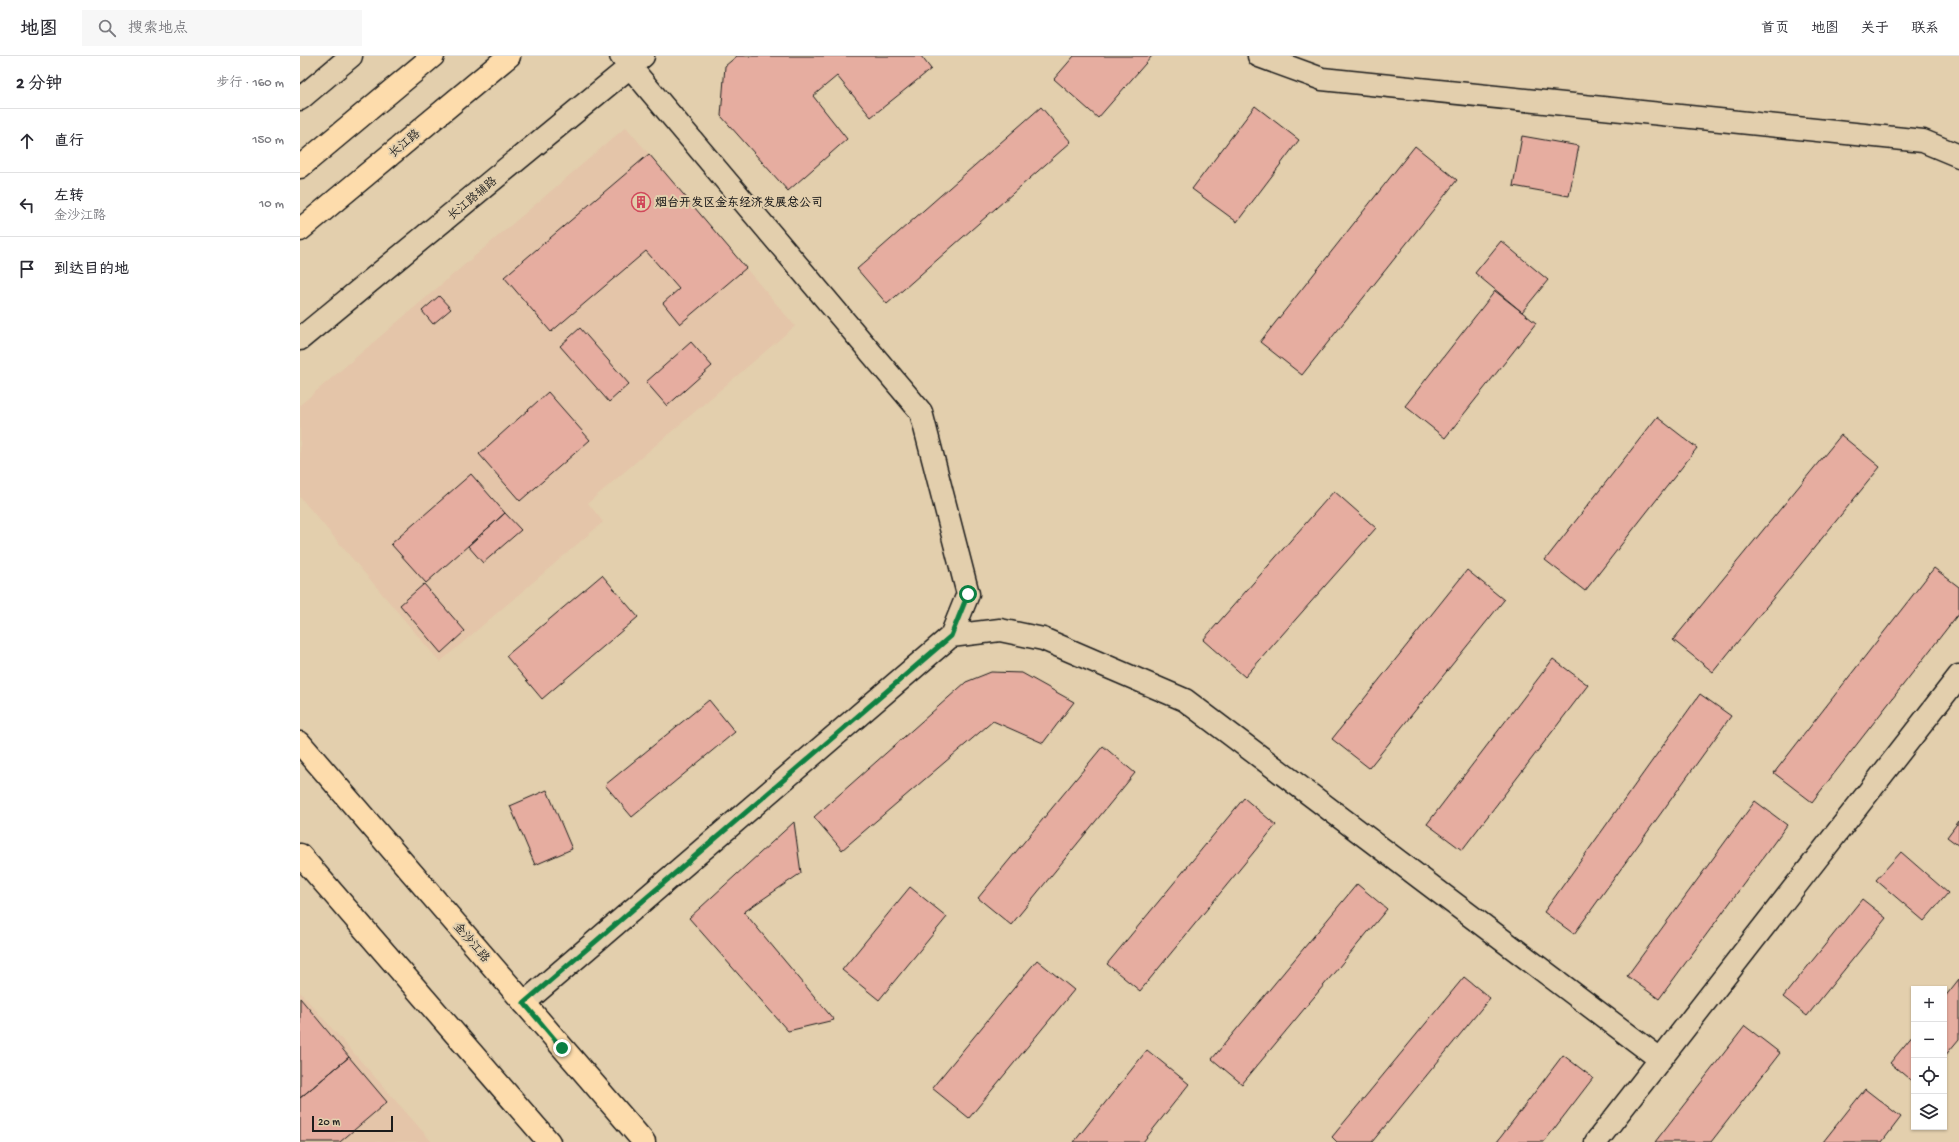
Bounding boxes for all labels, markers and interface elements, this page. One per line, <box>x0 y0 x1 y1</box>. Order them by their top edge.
search box <box>82 10 362 46</box>
icon: search <box>96 17 118 39</box>
text: 地图 <box>20 19 58 42</box>
text: 搜索地点 <box>128 20 188 38</box>
text: 首页 <box>1761 21 1789 38</box>
text: 地图 <box>1811 21 1839 38</box>
text: 关于 <box>1861 21 1889 38</box>
text: 联系 <box>1911 21 1939 38</box>
text: 2 分钟 <box>16 75 62 95</box>
text: 步行 · 160 m <box>216 76 284 91</box>
street label: 长江路 <box>386 127 424 161</box>
icon: ahead <box>16 130 38 152</box>
text: 直行 <box>54 133 84 151</box>
text: 150 m <box>252 133 284 148</box>
street label: 长江路辅路 <box>445 174 501 224</box>
text: 左转 <box>54 188 84 206</box>
building icon: 烟台开发区金东经济发展总公司 <box>630 191 652 213</box>
icon: left <box>16 194 38 216</box>
place label: 烟台开发区金东经济发展总公司 <box>655 196 823 211</box>
text: 10 m <box>259 197 284 212</box>
text: 金沙江路 <box>54 209 106 224</box>
icon: arrive <box>16 258 38 280</box>
text: 到达目的地 <box>54 261 129 279</box>
route start <box>959 585 977 603</box>
street label: 金沙江路 <box>449 920 492 966</box>
map controls <box>1911 986 1947 1130</box>
button: + <box>1911 986 1947 1022</box>
button: − <box>1911 1022 1947 1058</box>
route end <box>553 1039 571 1057</box>
button: locate <box>1911 1058 1947 1094</box>
button: layers <box>1911 1094 1947 1130</box>
scale bar <box>312 1114 393 1133</box>
text: 20 m <box>318 1117 340 1129</box>

